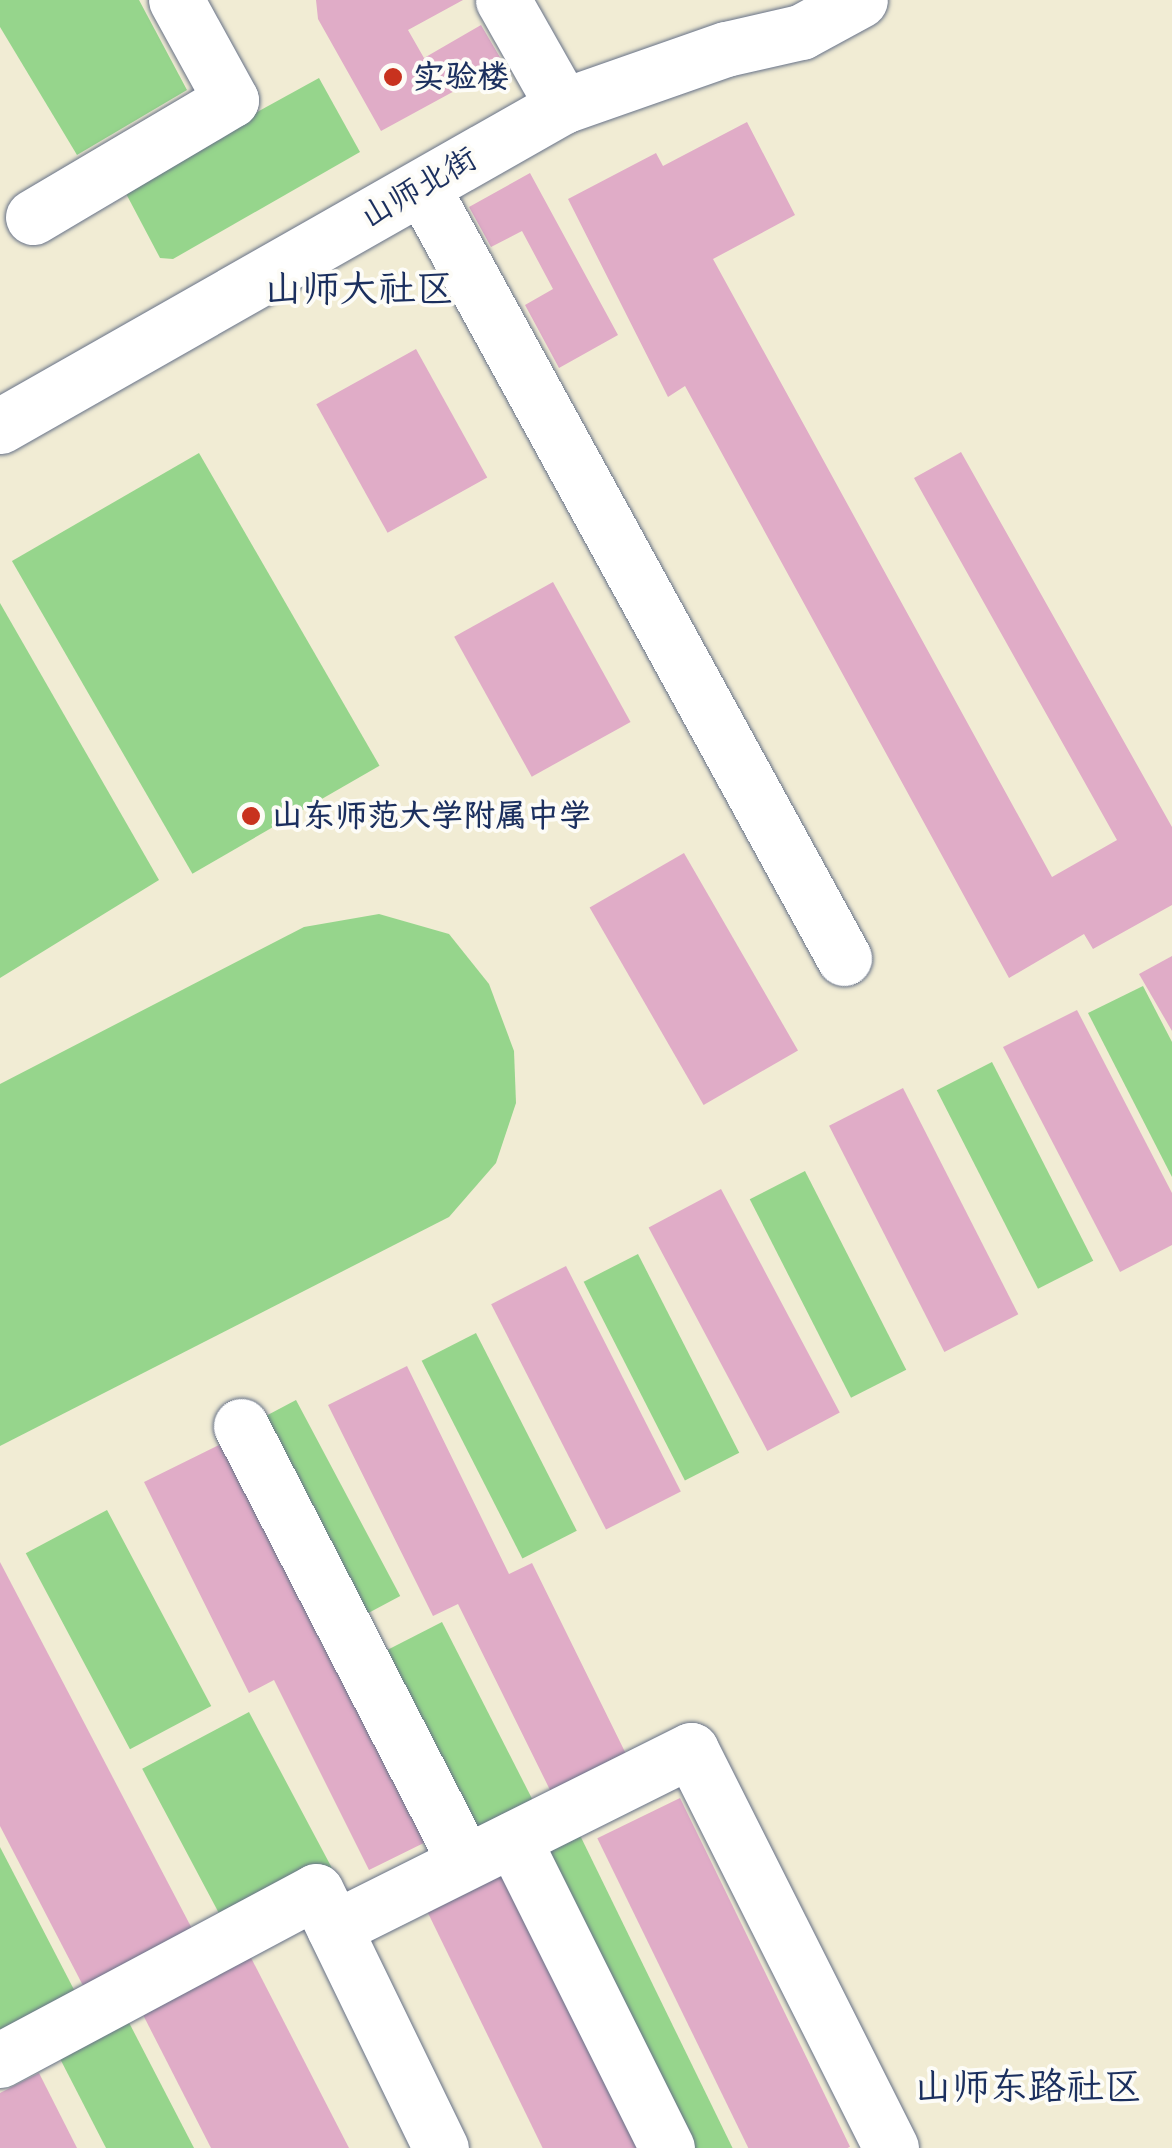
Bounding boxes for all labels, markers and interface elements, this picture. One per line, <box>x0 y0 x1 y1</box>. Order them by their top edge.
place label: 实验楼 <box>413 58 509 96</box>
marker: 实验楼 <box>382 66 404 88</box>
street label: 山师北街 <box>354 139 484 237</box>
district label: 山师大社区 <box>264 267 454 313</box>
place label: 山东师范大学附属中学 <box>271 797 591 835</box>
marker: 山东师范大学附属中学 <box>240 805 262 827</box>
district label: 山师东路社区 <box>914 2065 1142 2111</box>

